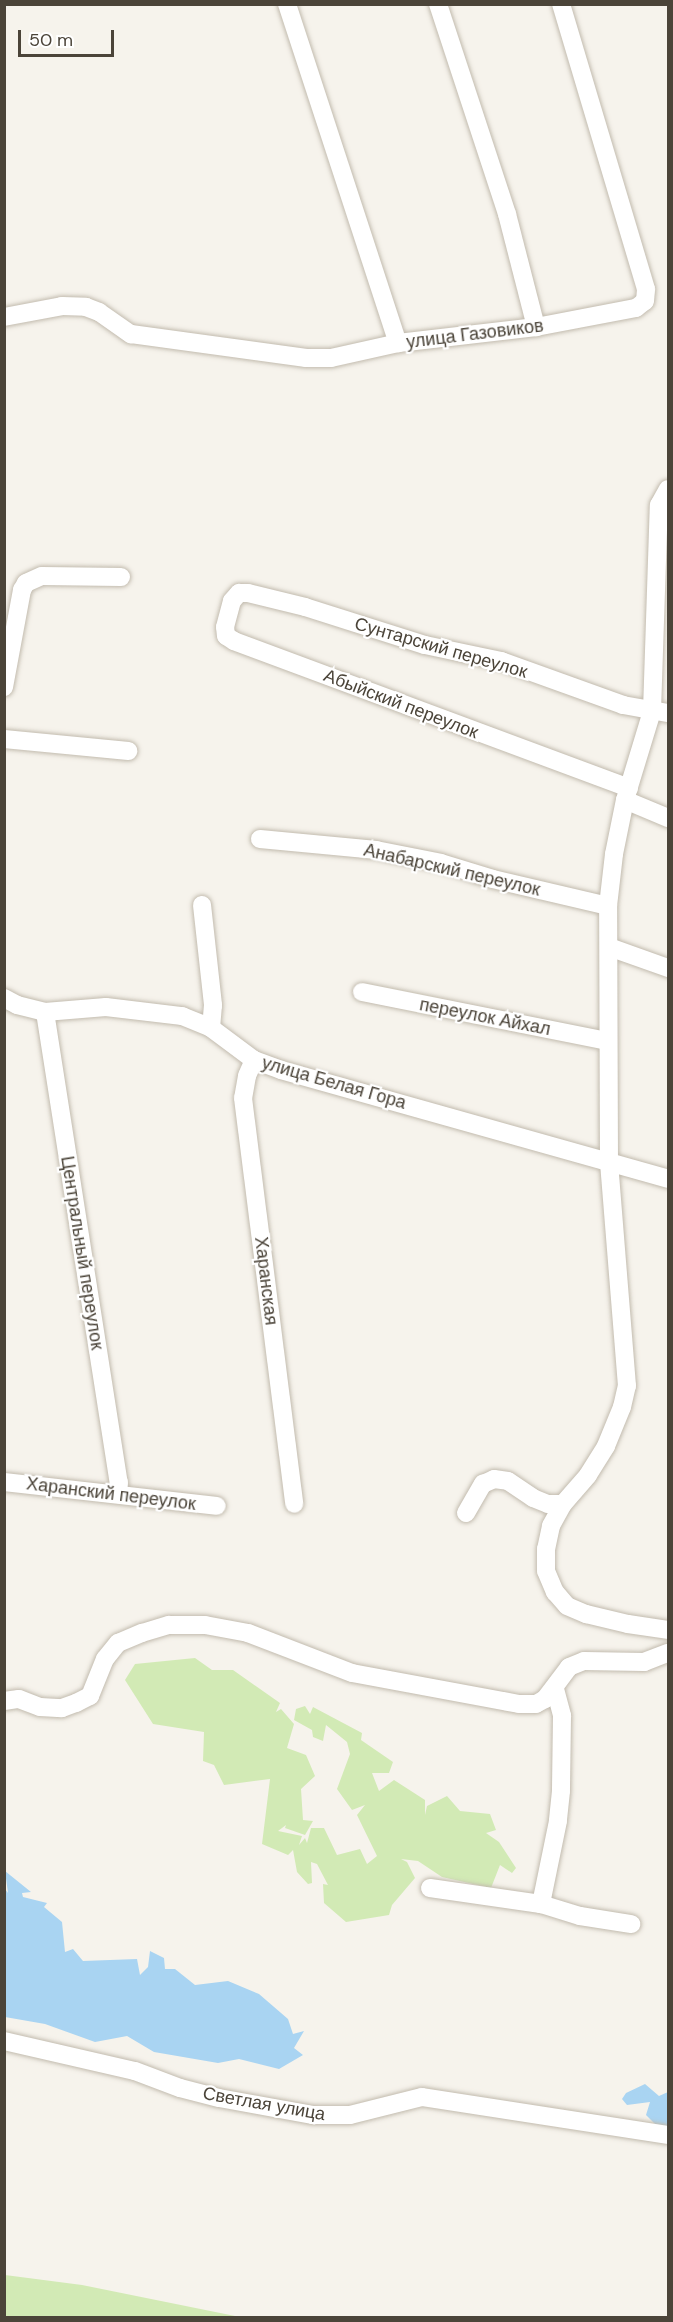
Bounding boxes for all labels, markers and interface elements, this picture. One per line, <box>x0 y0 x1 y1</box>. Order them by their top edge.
scale bar <box>21 18 117 56</box>
text: 50 m <box>29 28 73 52</box>
street label: улица Газовиков <box>405 315 545 353</box>
street label: Сунтарский переулок <box>352 613 530 683</box>
street label: Абыйский переулок <box>321 665 481 743</box>
street label: Анабарский переулок <box>362 839 542 901</box>
street label: переулок Айхал <box>418 994 552 1040</box>
street label: улица Белая Гора <box>259 1052 409 1114</box>
street label: Центральный переулок <box>56 1155 108 1351</box>
street label: Харанская <box>250 1236 282 1326</box>
street label: Харанский переулок <box>25 1473 197 1515</box>
street label: Светлая улица <box>201 2083 327 2125</box>

